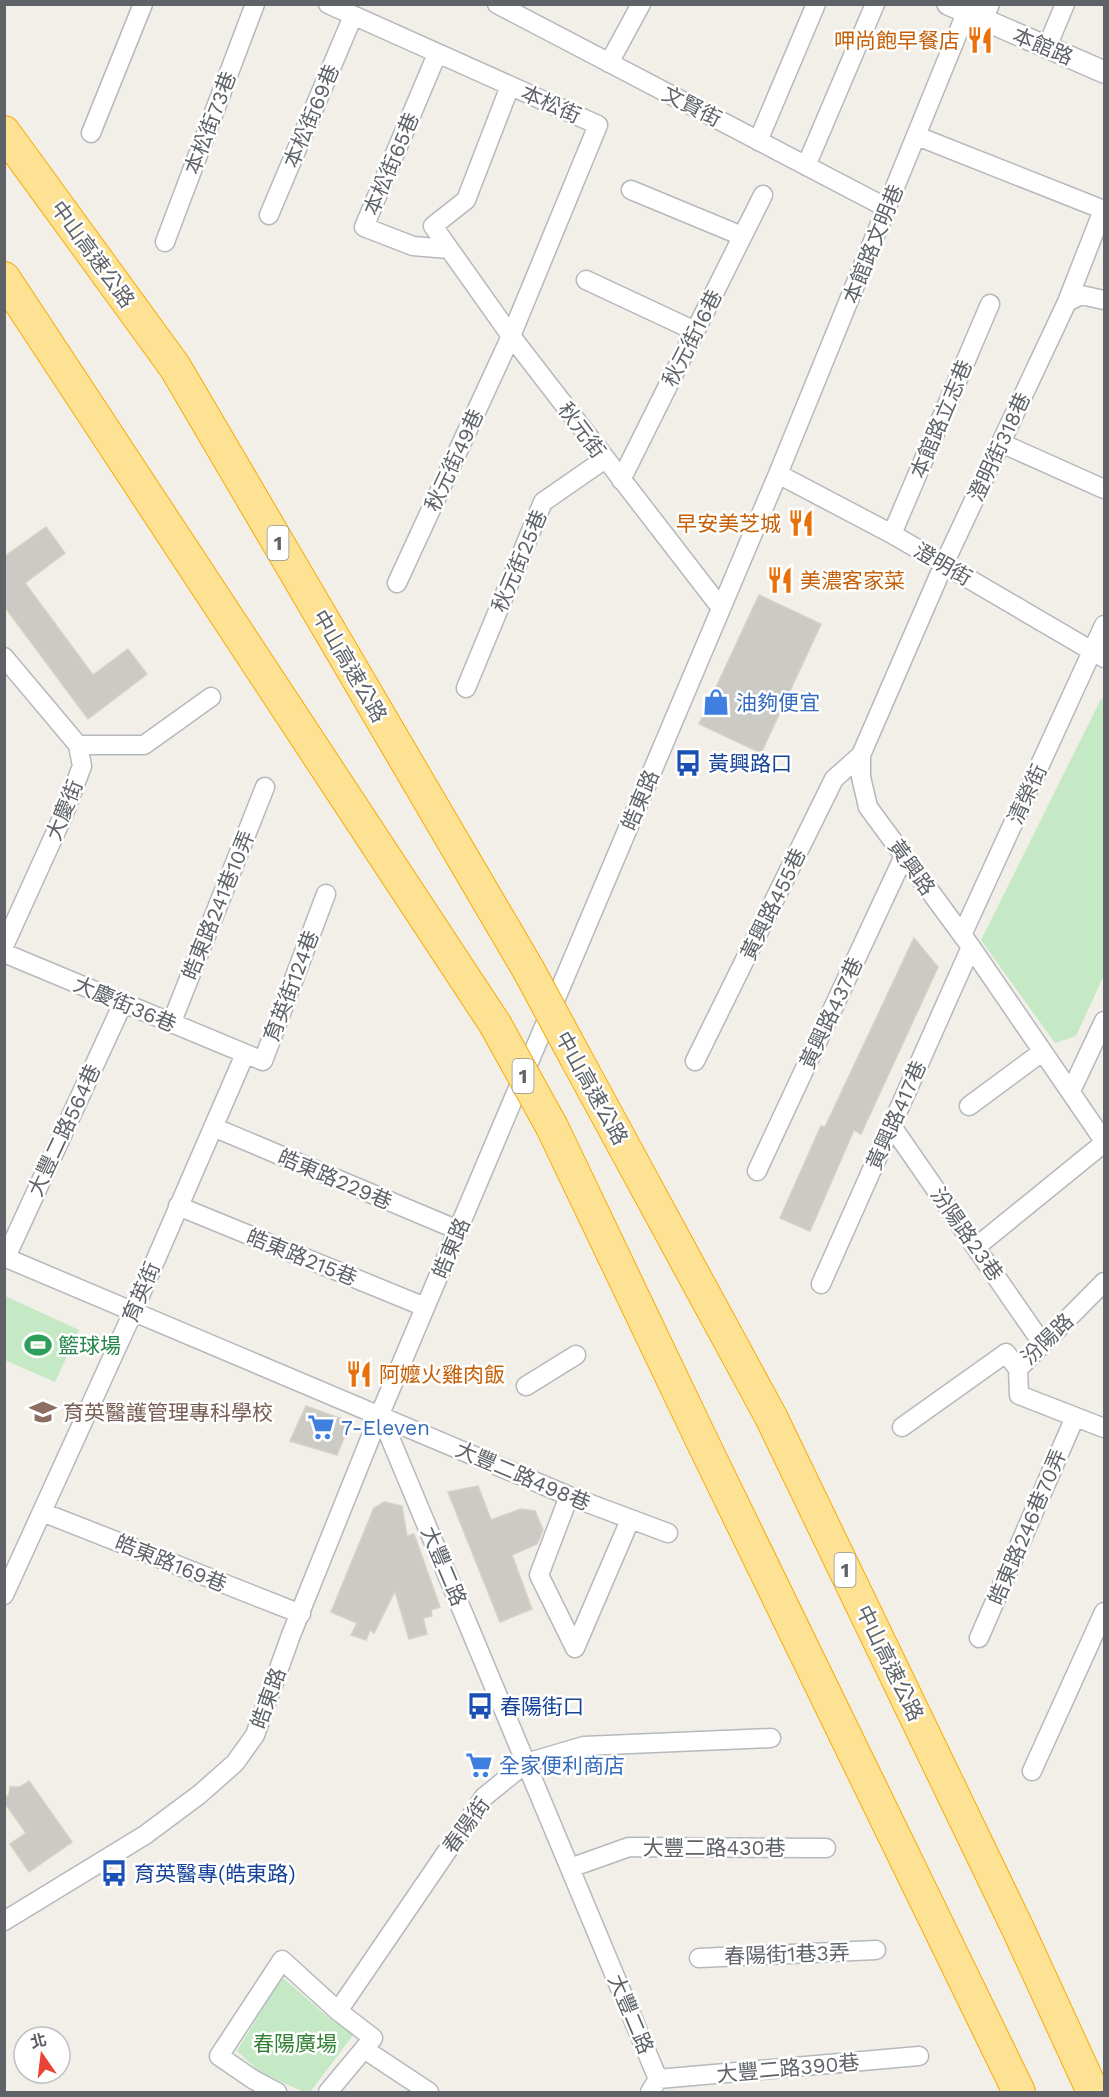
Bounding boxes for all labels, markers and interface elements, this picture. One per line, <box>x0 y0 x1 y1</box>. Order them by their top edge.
street label: 本館路 <box>1009 22 1077 70</box>
restaurant icon: 呷尚飽早餐店 <box>965 25 995 55</box>
place label: 呷尚飽早餐店 <box>834 28 960 53</box>
street label: 本松街69巷 <box>278 61 344 171</box>
street label: 本松街73巷 <box>179 68 241 178</box>
street label: 本松街 <box>517 80 585 128</box>
street label: 文賢街 <box>658 81 726 131</box>
street label: 本松街65巷 <box>358 109 424 219</box>
street label: 本館路文明巷 <box>838 181 908 307</box>
street label: 中山高速公路 <box>46 196 140 312</box>
street label: 秋元街16巷 <box>657 286 727 390</box>
street label: 本館路立志巷 <box>905 356 977 482</box>
street label: 澄明街318巷 <box>963 389 1035 505</box>
street label: 秋元街 <box>553 397 611 463</box>
street label: 秋元街49巷 <box>419 405 489 515</box>
street label: 秋元街25巷 <box>486 506 552 616</box>
restaurant icon: 早安美芝城 <box>786 508 816 538</box>
place label: 早安美芝城 <box>676 511 781 536</box>
road number: 1 <box>268 526 288 560</box>
street label: 澄明街 <box>909 537 977 591</box>
restaurant icon: 美濃客家菜 <box>765 565 795 595</box>
place label: 美濃客家菜 <box>800 568 905 593</box>
street label: 中山高速公路 <box>308 605 392 727</box>
shop icon: 油夠便宜 <box>701 687 731 717</box>
place label: 油夠便宜 <box>736 690 820 715</box>
bus stop icon: 黃興路口 <box>673 748 703 778</box>
place label: 黃興路口 <box>708 751 792 776</box>
street label: 清榮街 <box>1002 760 1052 828</box>
street label: 皓東路 <box>616 766 664 834</box>
street label: 大慶街 <box>41 776 87 844</box>
street label: 皓東路241巷10弄 <box>177 827 259 983</box>
street label: 黃興路 <box>883 834 941 900</box>
street label: 黃興路455巷 <box>735 844 811 964</box>
street label: 育英街124巷 <box>258 927 324 1045</box>
street label: 黃興路437巷 <box>794 953 868 1073</box>
street label: 大慶街36巷 <box>70 971 180 1037</box>
street label: 中山高速公路 <box>551 1027 633 1149</box>
street label: 黃興路417巷 <box>861 1057 931 1173</box>
road number: 1 <box>512 1059 534 1093</box>
street label: 大豐二路564巷 <box>22 1060 106 1200</box>
street label: 皓東路229巷 <box>274 1144 396 1214</box>
street label: 汾陽路23巷 <box>926 1182 1008 1286</box>
street label: 皓東路 <box>427 1214 475 1282</box>
street label: 皓東路215巷 <box>243 1224 361 1290</box>
street label: 育英街 <box>117 1258 165 1326</box>
street label: 汾陽路 <box>1016 1308 1078 1370</box>
sports icon: 籃球場 <box>23 1330 53 1360</box>
place label: 籃球場 <box>58 1333 121 1358</box>
restaurant icon: 阿嬤火雞肉飯 <box>344 1359 374 1389</box>
place label: 阿嬤火雞肉飯 <box>379 1362 505 1387</box>
school or university icon: 育英醫護管理專科學校 <box>28 1397 58 1427</box>
place label: 育英醫護管理專科學校 <box>63 1400 273 1425</box>
supermarket icon: 7-Eleven <box>306 1412 336 1442</box>
place label: 7-Eleven <box>341 1415 430 1440</box>
street label: 大豐二路498巷 <box>452 1436 594 1516</box>
street label: 皓東路246巷70弄 <box>983 1445 1071 1609</box>
street label: 大豐二路 <box>416 1522 472 1610</box>
street label: 皓東路169巷 <box>112 1529 230 1597</box>
road number: 1 <box>834 1553 856 1587</box>
street label: 中山高速公路 <box>851 1601 929 1725</box>
street label: 皓東路 <box>245 1664 291 1732</box>
bus stop icon: 春陽街口 <box>465 1691 495 1721</box>
place label: 春陽街口 <box>500 1694 584 1719</box>
supermarket icon: 全家便利商店 <box>464 1750 494 1780</box>
place label: 全家便利商店 <box>499 1753 625 1778</box>
street label: 春陽街 <box>437 1792 495 1858</box>
street label: 大豐二路430巷 <box>642 1835 786 1860</box>
bus stop icon: 育英醫專(皓東路) <box>99 1858 129 1888</box>
place label: 育英醫專(皓東路) <box>134 1861 296 1886</box>
street label: 春陽街1巷3弄 <box>724 1939 850 1969</box>
street label: 大豐二路 <box>603 1970 659 2058</box>
north arrow <box>12 2025 72 2085</box>
text: 北 <box>28 2030 49 2052</box>
park label: 春陽廣場 <box>253 2031 337 2056</box>
street label: 大豐二路390巷 <box>716 2049 860 2087</box>

